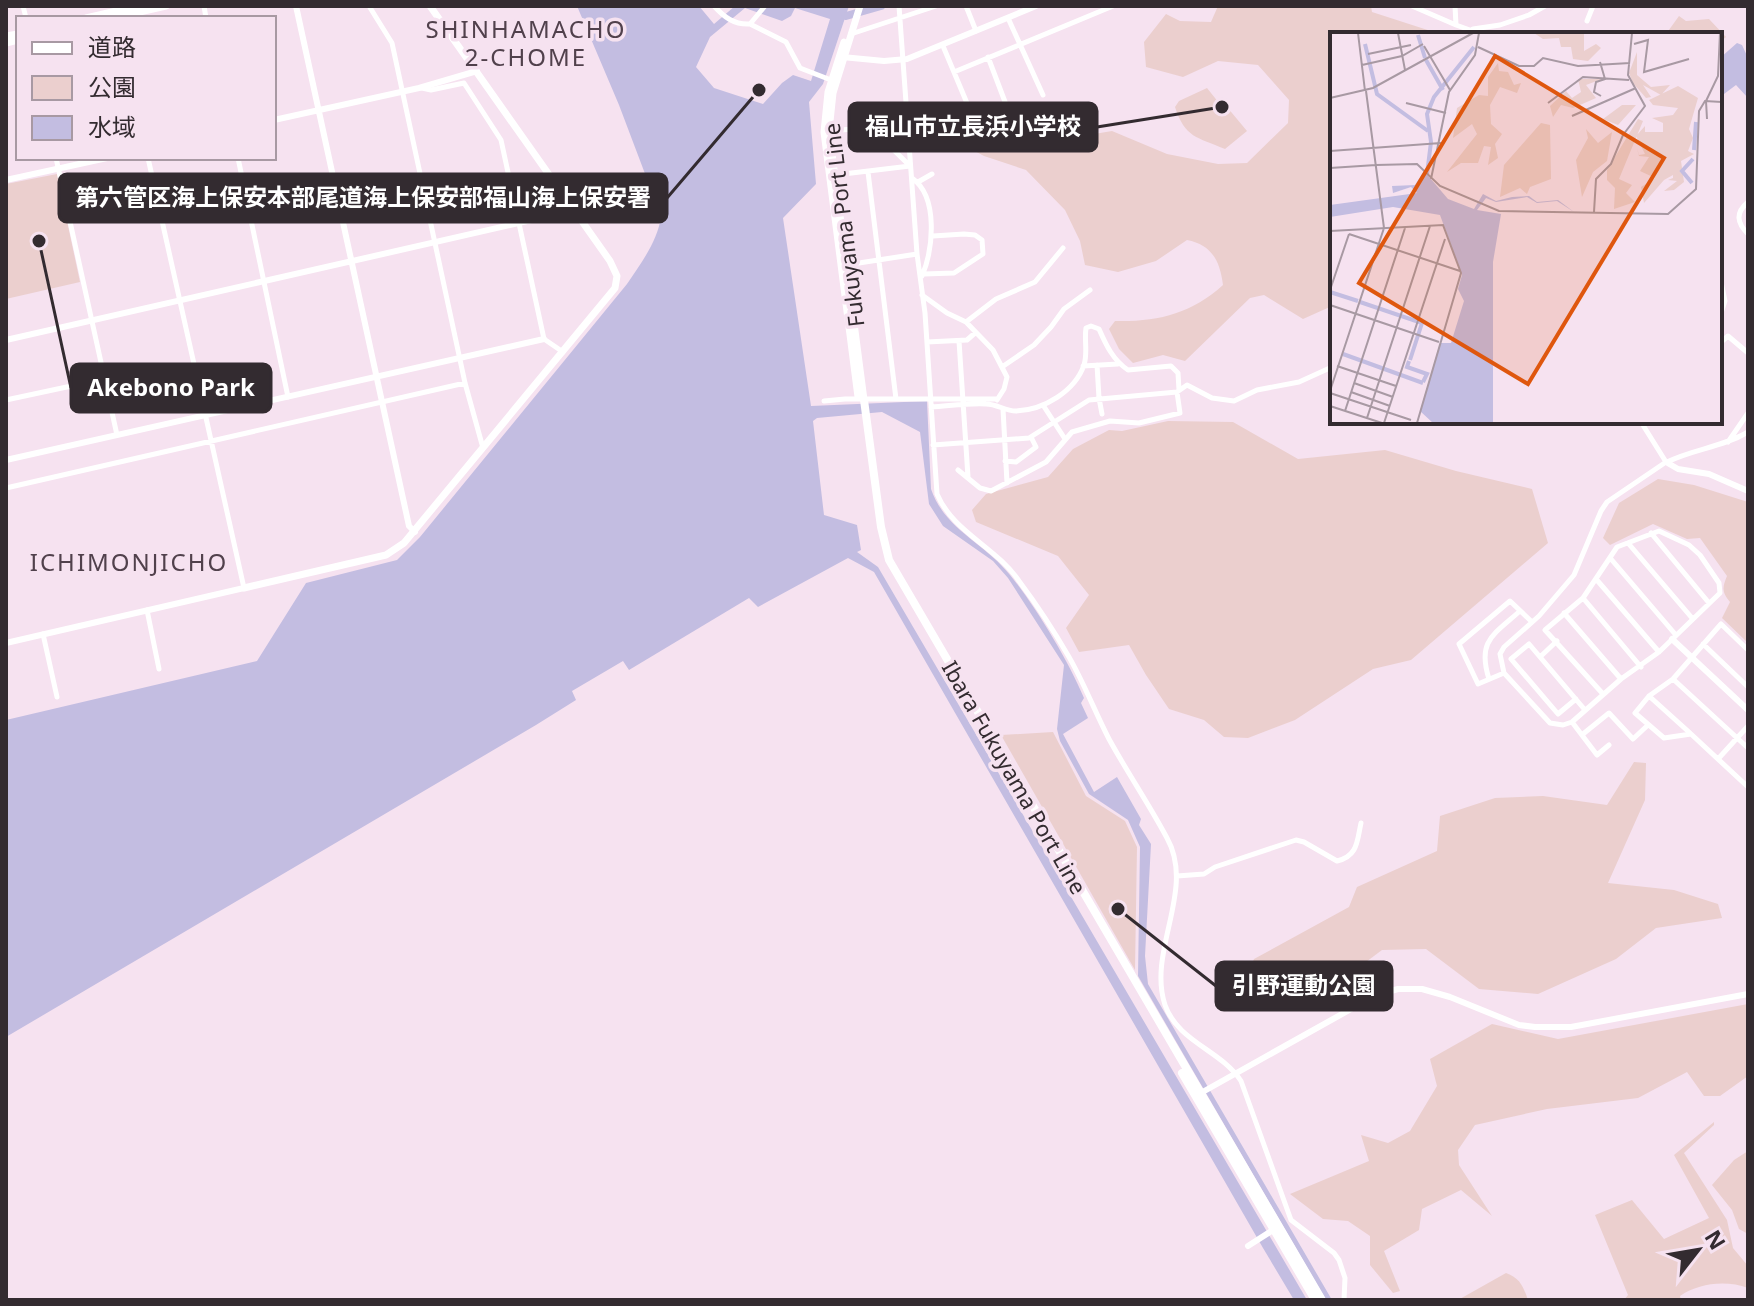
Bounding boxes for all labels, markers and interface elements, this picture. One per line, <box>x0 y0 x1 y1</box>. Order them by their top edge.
district label: SHINHAMACHO 2-CHOME <box>426 12 626 73</box>
legend <box>16 16 276 160</box>
text: 道路 <box>88 30 136 63</box>
inset map <box>1330 32 1722 424</box>
text: 公園 <box>88 70 136 103</box>
callout: 福山市立長浜小学校 <box>849 103 1097 151</box>
text: 福山市立長浜小学校 <box>865 109 1081 142</box>
text: 水域 <box>88 110 136 143</box>
street label: Fukuyama Port Line <box>816 121 870 329</box>
callout: 第六管区海上保安本部尾道海上保安部福山海上保安署 <box>59 174 667 222</box>
text: 第六管区海上保安本部尾道海上保安部福山海上保安署 <box>75 180 651 213</box>
callout: Akebono Park <box>71 364 271 412</box>
text: Akebono Park <box>87 370 255 403</box>
district label: ICHIMONJICHO <box>30 545 228 578</box>
street label: Ibara Fukuyama Port Line <box>936 655 1094 899</box>
callout: 引野運動公園 <box>1216 962 1392 1010</box>
text: 引野運動公園 <box>1232 968 1376 1001</box>
north arrow <box>1658 1210 1738 1290</box>
text: N <box>1699 1224 1733 1255</box>

